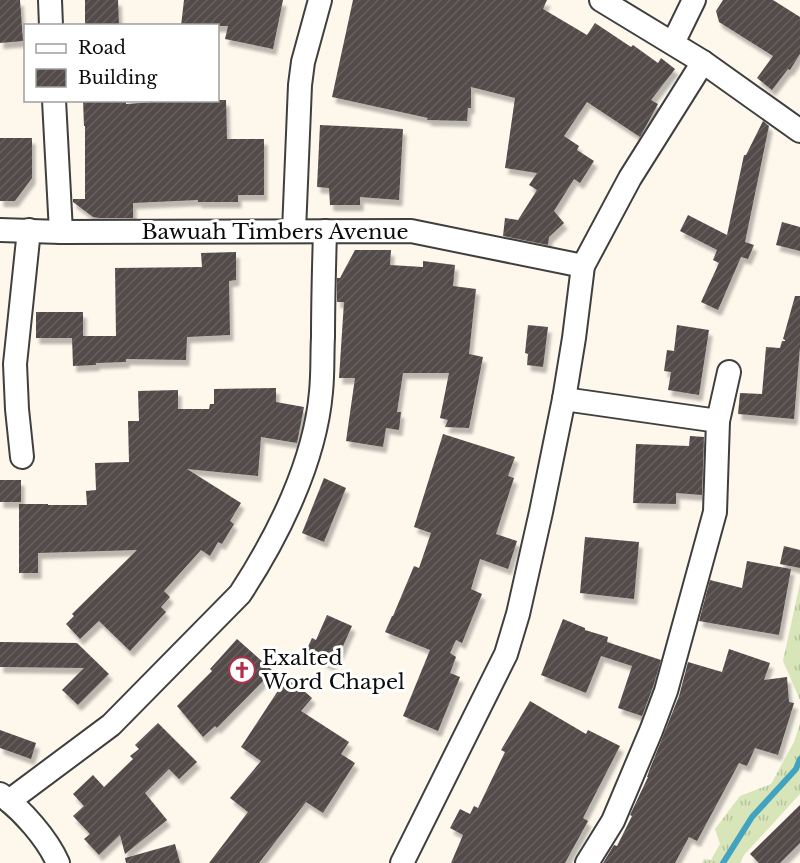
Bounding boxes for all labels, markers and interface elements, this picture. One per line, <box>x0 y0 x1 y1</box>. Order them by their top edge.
legend <box>24 24 219 102</box>
text: Road <box>78 37 126 59</box>
text: Building <box>78 67 157 89</box>
street label: Bawuah Timbers Avenue <box>141 219 409 245</box>
place label: Exalted Word Chapel <box>261 645 405 695</box>
church icon: Exalted Word Chapel <box>227 655 257 685</box>

